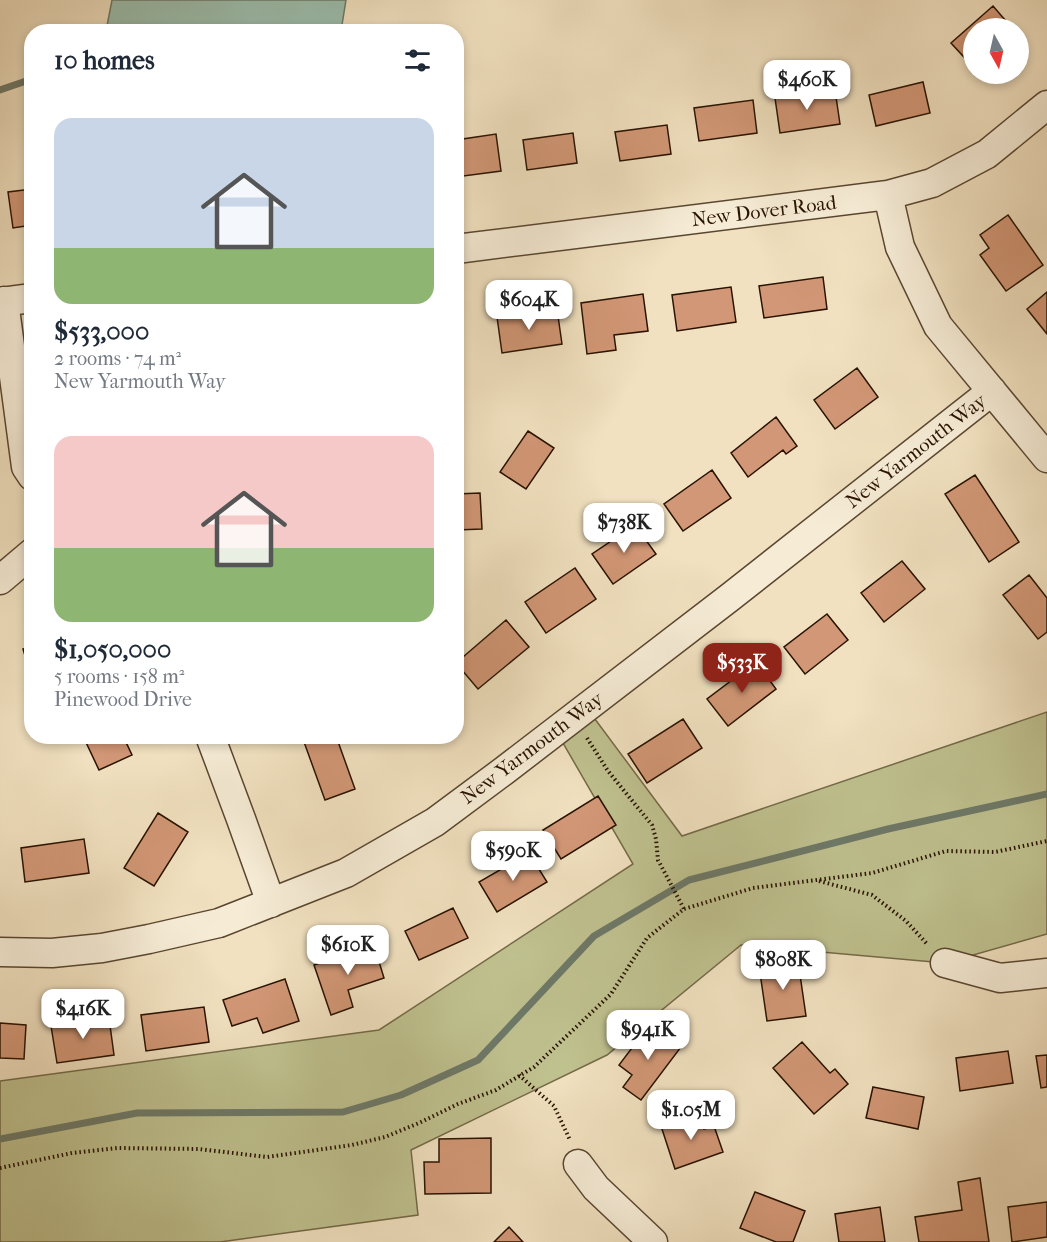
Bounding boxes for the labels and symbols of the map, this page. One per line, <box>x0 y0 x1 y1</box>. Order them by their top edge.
north arrow <box>963 18 1029 84</box>
pin: $460K <box>765 60 849 111</box>
street label: New Dover Road <box>690 191 839 231</box>
pin: $604K <box>487 280 571 331</box>
street label: New Yarmouth Way <box>841 388 992 513</box>
pin: $738K <box>582 503 666 554</box>
pin: $533K <box>700 643 784 694</box>
street label: New Yarmouth Way <box>456 686 609 809</box>
pin: $590K <box>471 831 555 882</box>
pin: $610K <box>306 925 390 976</box>
pin: $808K <box>741 940 825 991</box>
pin: $416K <box>41 989 125 1040</box>
pin: $941K <box>606 1010 690 1061</box>
pin: $1.05M <box>642 1090 740 1141</box>

